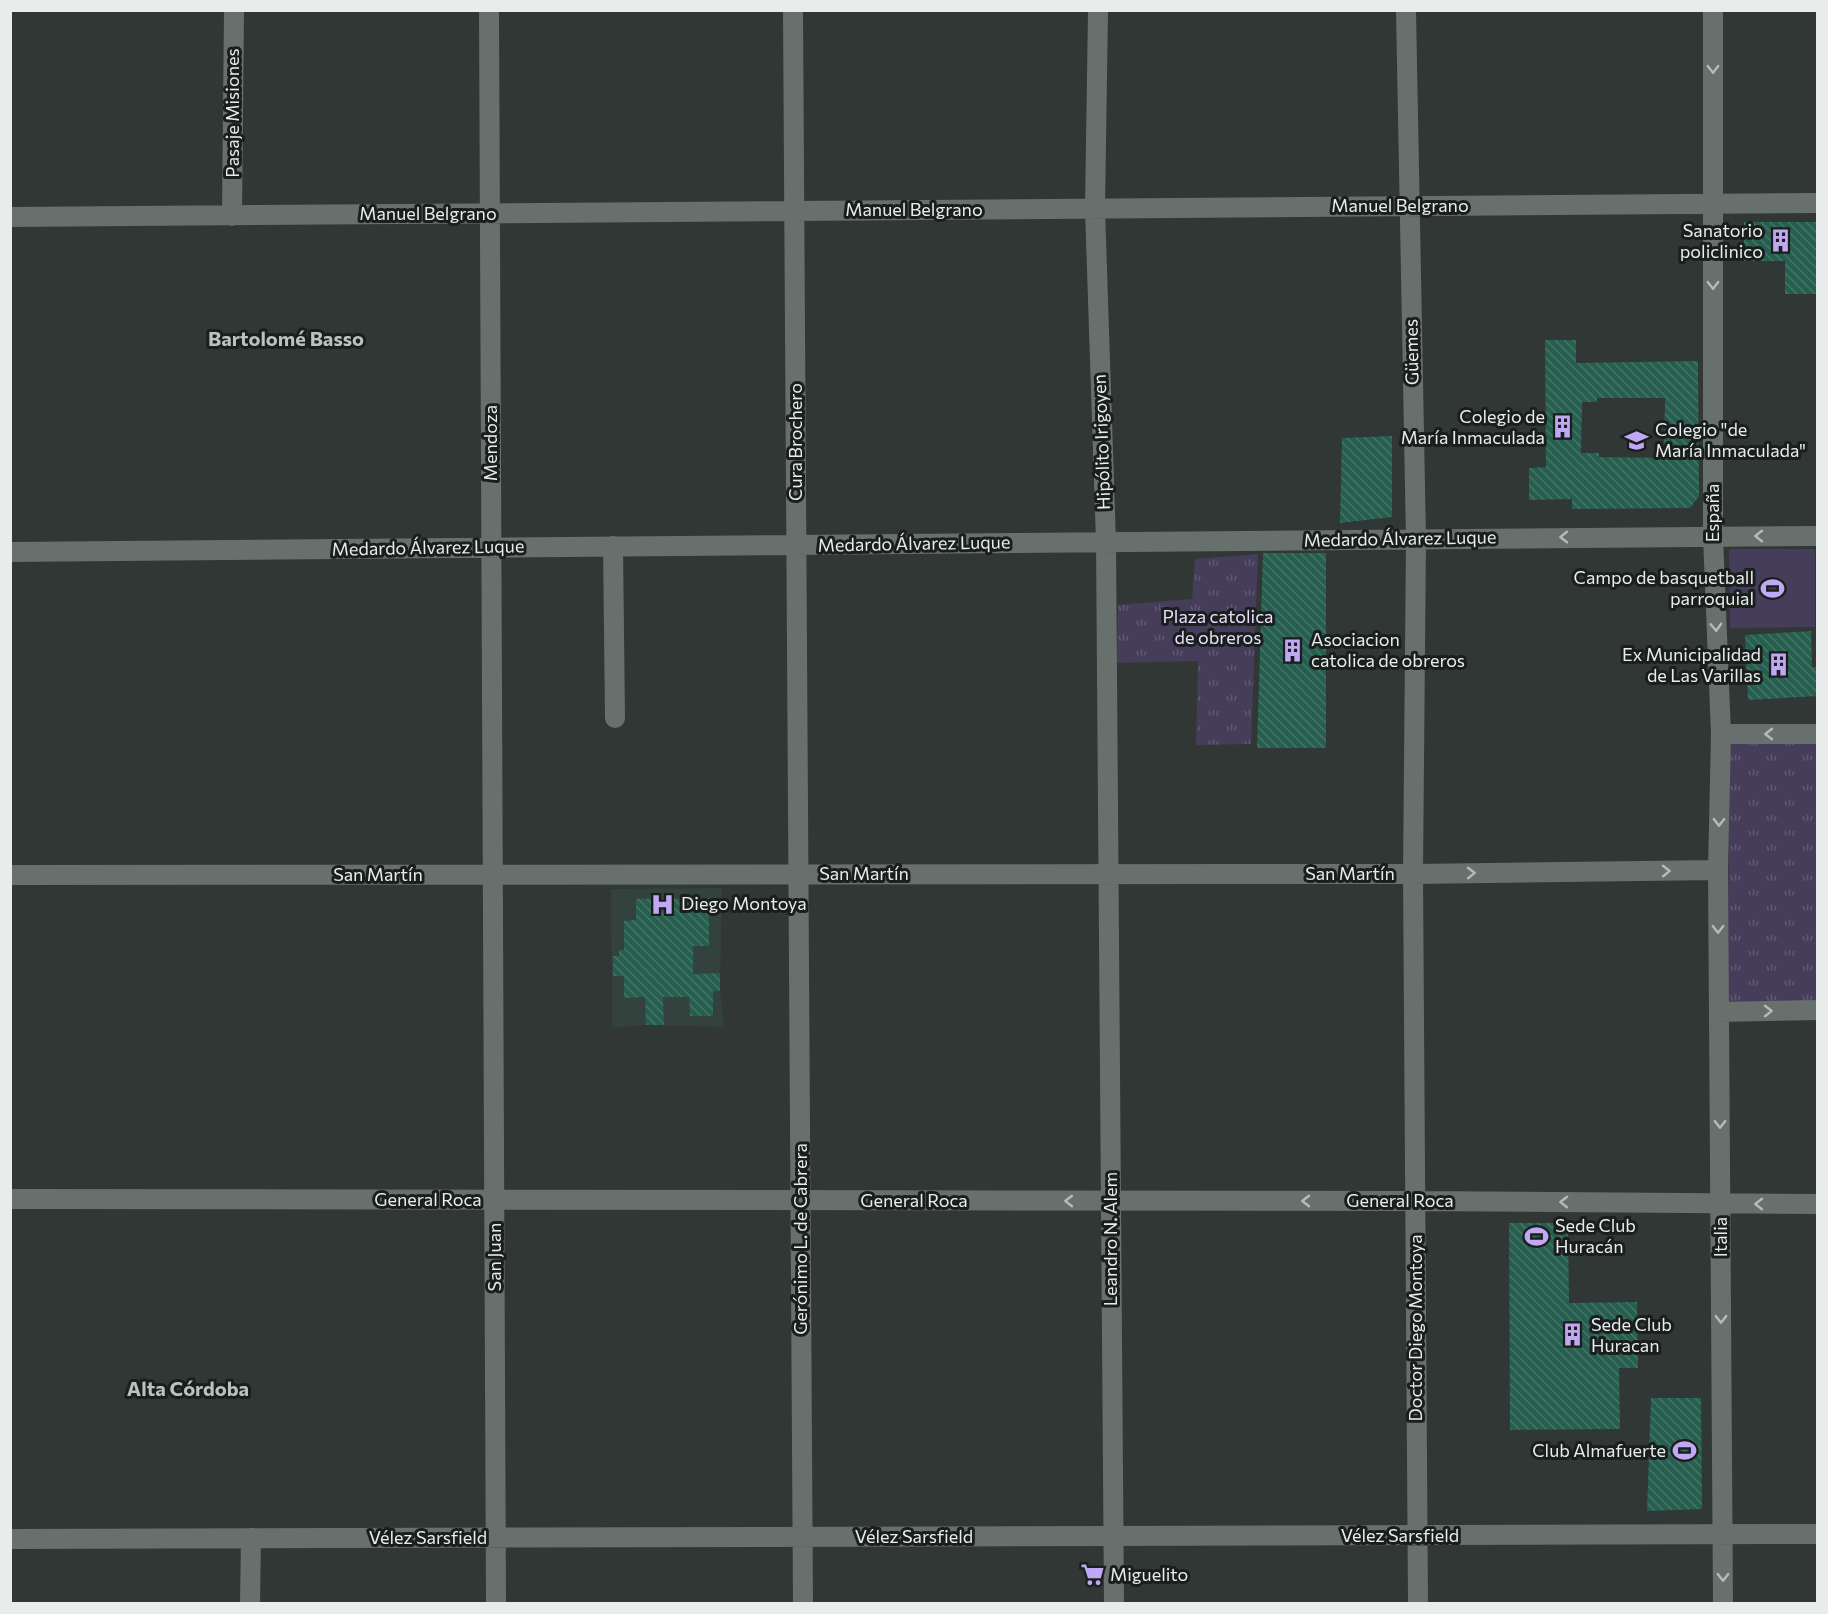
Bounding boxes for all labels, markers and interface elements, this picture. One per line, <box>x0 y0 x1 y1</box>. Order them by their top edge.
street label: Pasaje Misiones <box>221 48 243 178</box>
one-way arrow <box>1707 64 1719 73</box>
street label: Manuel Belgrano <box>1331 194 1469 216</box>
street label: Manuel Belgrano <box>845 198 983 220</box>
street label: Manuel Belgrano <box>359 202 497 224</box>
place label: Sanatorio policlinico <box>1680 219 1763 262</box>
building icon: Sanatorio policlinico <box>1768 228 1794 254</box>
one-way arrow <box>1707 280 1719 289</box>
street label: Güemes <box>1399 319 1423 385</box>
district label: Bartolomé Basso <box>208 326 364 350</box>
street label: Hipólito Irigoyen <box>1088 374 1114 510</box>
street label: Cura Brochero <box>784 383 806 501</box>
street label: Mendoza <box>479 405 501 481</box>
place label: Colegio de María Inmaculada <box>1401 405 1545 448</box>
building icon: Colegio de María Inmaculada <box>1550 414 1576 440</box>
place label: Colegio "de María Inmaculada" <box>1655 418 1806 461</box>
school or university icon: Colegio "de María Inmaculada" <box>1624 427 1650 453</box>
street label: España <box>1701 484 1723 542</box>
street label: Medardo Álvarez Luque <box>1303 525 1496 551</box>
street label: Medardo Álvarez Luque <box>817 530 1010 556</box>
one-way arrow <box>1755 530 1764 542</box>
one-way arrow <box>1560 531 1569 544</box>
street label: Medardo Álvarez Luque <box>331 534 524 560</box>
place label: Campo de basquetball parroquial <box>1574 566 1754 609</box>
sports icon: Campo de basquetball parroquial <box>1759 575 1785 601</box>
park label: Plaza catolica de obreros <box>1163 605 1273 648</box>
one-way arrow <box>1710 622 1723 631</box>
place label: Asociacion catolica de obreros <box>1311 628 1465 671</box>
building icon: Asociacion catolica de obreros <box>1280 637 1306 663</box>
place label: Ex Municipalidad de Las Varillas <box>1622 643 1761 686</box>
building icon: Ex Municipalidad de Las Varillas <box>1766 652 1792 678</box>
one-way arrow <box>1765 728 1774 740</box>
one-way arrow <box>1713 817 1725 826</box>
street label: San Martín <box>819 862 909 884</box>
street label: San Martín <box>1305 862 1395 884</box>
street label: San Martín <box>333 863 423 885</box>
one-way arrow <box>1662 865 1671 877</box>
one-way arrow <box>1467 867 1476 879</box>
hospital icon: Diego Montoya <box>650 891 676 917</box>
place label: Diego Montoya <box>681 892 807 914</box>
one-way arrow <box>1712 924 1724 933</box>
one-way arrow <box>1764 1005 1773 1018</box>
one-way arrow <box>1714 1119 1726 1128</box>
street label: Gerónimo L. de Cabrera <box>789 1143 811 1335</box>
street label: Leandro N. Alem <box>1099 1172 1121 1306</box>
street label: General Roca <box>374 1188 482 1210</box>
street label: General Roca <box>860 1189 968 1211</box>
street label: General Roca <box>1346 1189 1454 1211</box>
one-way arrow <box>1065 1195 1074 1207</box>
one-way arrow <box>1302 1195 1311 1207</box>
one-way arrow <box>1560 1196 1569 1209</box>
one-way arrow <box>1755 1198 1764 1210</box>
place label: Sede Club Huracán <box>1555 1214 1636 1257</box>
street label: Italia <box>1709 1217 1731 1257</box>
street label: San Juan <box>483 1223 505 1291</box>
sports icon: Sede Club Huracán <box>1524 1223 1550 1249</box>
street label: Doctor Diego Montoya <box>1404 1234 1426 1422</box>
place label: Sede Club Huracan <box>1591 1313 1672 1356</box>
one-way arrow <box>1715 1314 1727 1323</box>
building icon: Sede Club Huracan <box>1560 1322 1586 1348</box>
district label: Alta Córdoba <box>127 1376 249 1400</box>
sports icon: Club Almafuerte <box>1671 1438 1697 1464</box>
place label: Club Almafuerte <box>1532 1439 1666 1461</box>
street label: Vélez Sarsfield <box>1341 1524 1459 1546</box>
street label: Vélez Sarsfield <box>855 1525 973 1547</box>
street label: Vélez Sarsfield <box>369 1526 487 1548</box>
supermarket icon: Miguelito <box>1079 1562 1105 1588</box>
place label: Miguelito <box>1110 1563 1188 1585</box>
one-way arrow <box>1717 1572 1729 1581</box>

